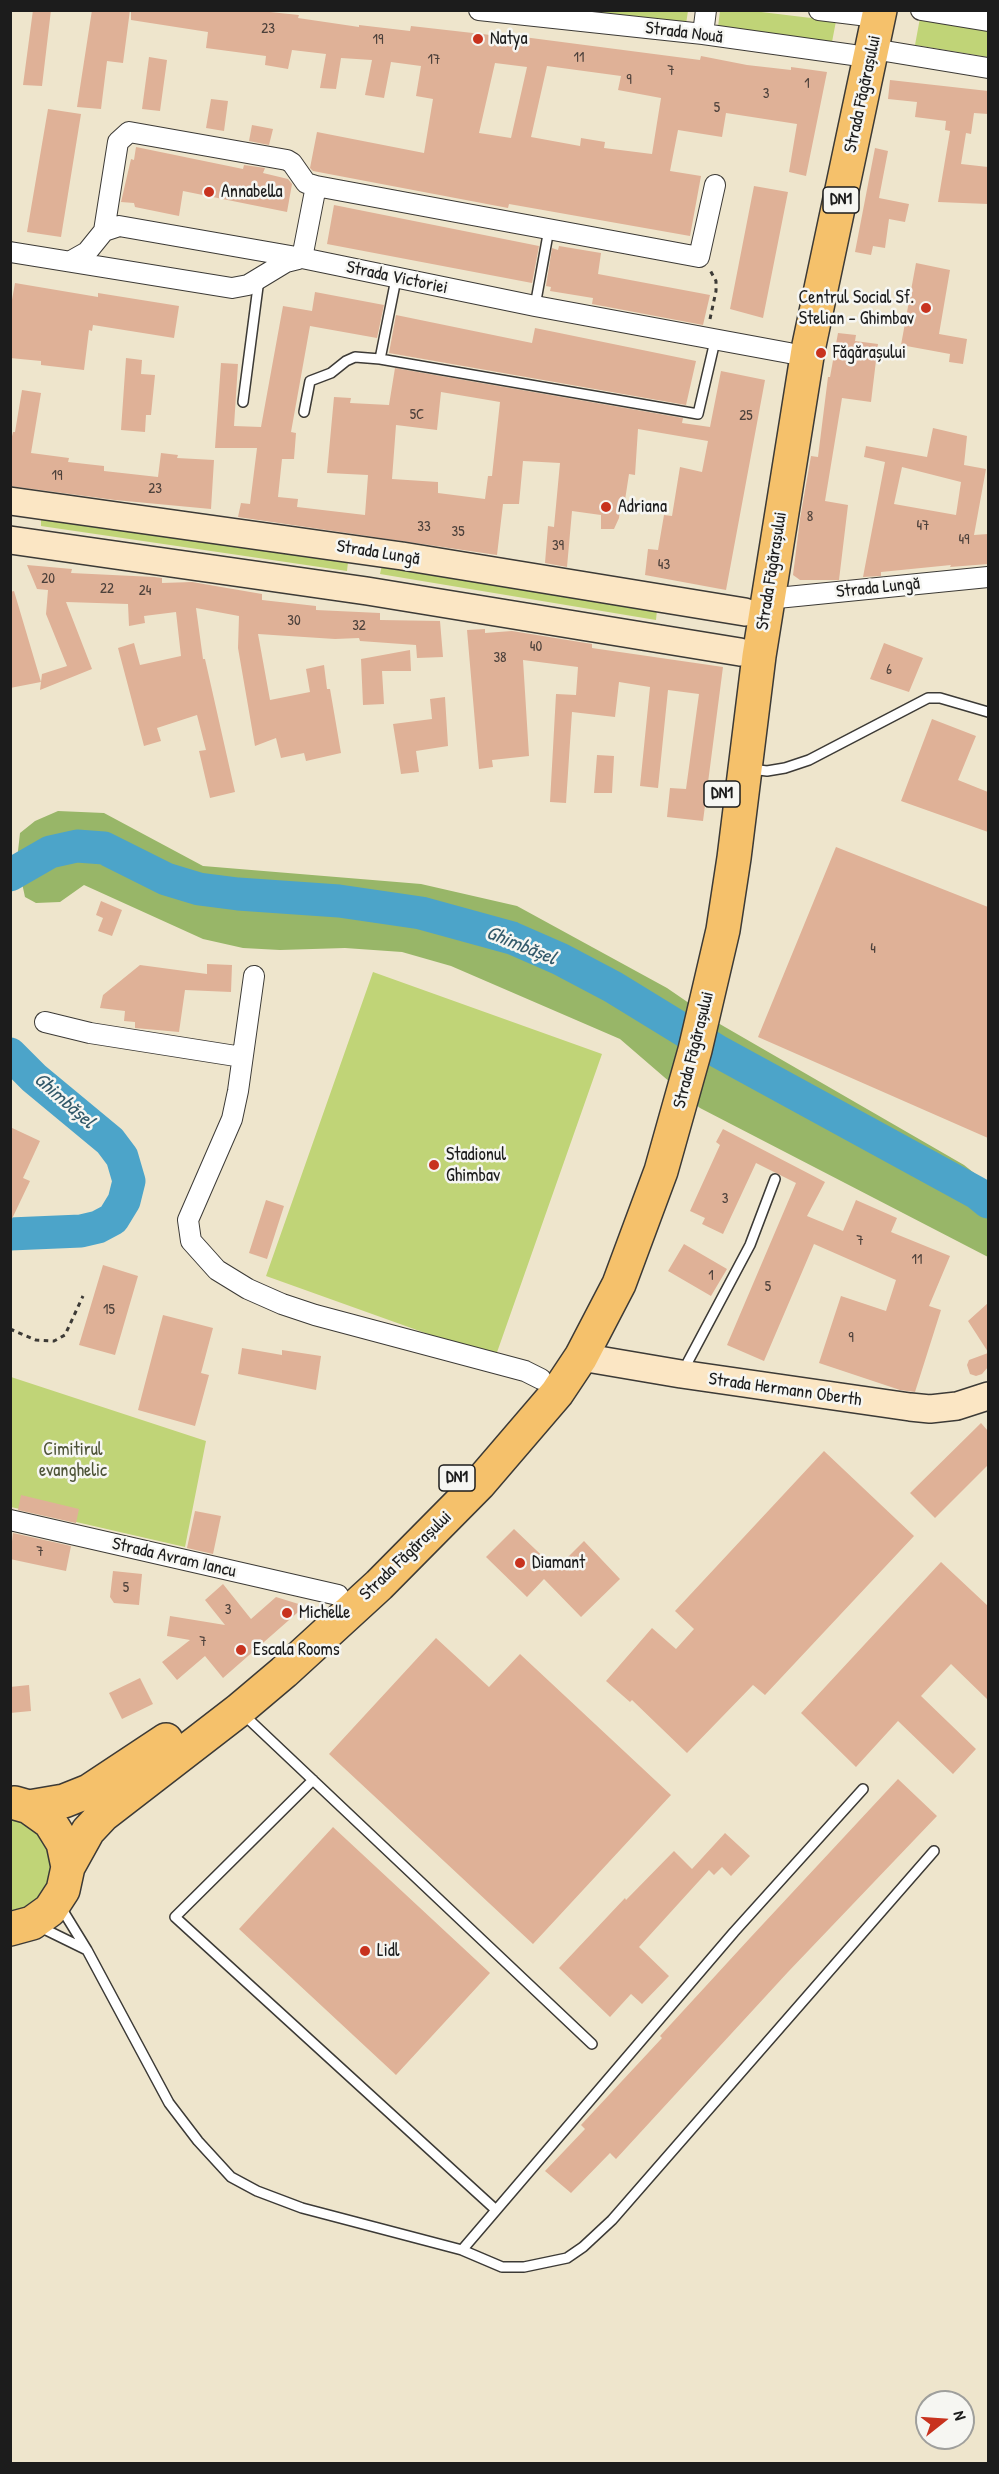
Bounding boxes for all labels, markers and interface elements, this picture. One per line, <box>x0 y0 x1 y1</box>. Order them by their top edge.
street label: Strada Nouă <box>644 18 724 48</box>
house number: 23 <box>261 20 275 38</box>
place label: Natya <box>490 28 527 50</box>
house number: 19 <box>373 31 383 49</box>
marker: Natya <box>471 32 485 46</box>
street label: Strada Făgărașului <box>840 33 886 155</box>
house number: 11 <box>574 49 584 67</box>
house number: 17 <box>428 51 440 69</box>
house number: 7 <box>667 62 675 80</box>
house number: 9 <box>626 71 632 89</box>
house number: 1 <box>804 75 810 93</box>
house number: 3 <box>763 85 769 103</box>
house number: 5 <box>714 99 720 117</box>
place label: Annabella <box>221 181 283 203</box>
marker: Annabella <box>202 185 216 199</box>
road number: DN1 <box>823 187 859 213</box>
street label: Strada Victoriei <box>344 257 450 299</box>
place label: Centrul Social Sf. Stelian - Ghimbav <box>798 287 914 330</box>
marker: Centrul Social Sf. Stelian - Ghimbav <box>919 301 933 315</box>
place label: Făgărașului <box>833 342 906 364</box>
marker: Făgărașului <box>814 346 828 360</box>
house number: 5C <box>410 406 424 424</box>
house number: 25 <box>739 407 753 425</box>
house number: 19 <box>52 467 62 485</box>
house number: 23 <box>148 480 162 498</box>
place label: Adriana <box>618 496 667 518</box>
marker: Adriana <box>599 500 613 514</box>
house number: 8 <box>807 508 813 526</box>
street label: Strada Făgărașului <box>752 510 792 632</box>
house number: 47 <box>916 517 930 535</box>
house number: 33 <box>417 518 431 536</box>
house number: 35 <box>451 523 465 541</box>
house number: 49 <box>958 531 970 549</box>
street label: Strada Lungă <box>335 536 421 570</box>
house number: 39 <box>552 537 564 555</box>
house number: 43 <box>658 556 670 574</box>
house number: 20 <box>41 570 55 588</box>
street label: Strada Lungă <box>835 573 921 603</box>
house number: 22 <box>100 580 114 598</box>
house number: 24 <box>139 582 151 600</box>
house number: 30 <box>287 612 301 630</box>
house number: 32 <box>352 617 366 635</box>
house number: 40 <box>530 638 542 656</box>
house number: 38 <box>493 649 507 667</box>
house number: 6 <box>886 661 892 679</box>
road number: DN1 <box>704 781 740 807</box>
water label: Ghimbășel <box>483 921 559 971</box>
house number: 4 <box>870 940 876 958</box>
street label: Strada Făgărașului <box>669 989 719 1111</box>
water label: Ghimbășel <box>29 1068 99 1134</box>
place label: Stadionul Ghimbav <box>446 1144 506 1186</box>
marker: Stadionul Ghimbav <box>427 1158 441 1172</box>
house number: 3 <box>722 1190 728 1208</box>
house number: 7 <box>856 1232 864 1250</box>
house number: 11 <box>912 1251 922 1269</box>
house number: 1 <box>708 1267 714 1285</box>
house number: 5 <box>765 1278 771 1296</box>
house number: 15 <box>103 1301 115 1319</box>
house number: 9 <box>848 1329 854 1347</box>
street label: Strada Hermann Oberth <box>707 1369 863 1411</box>
park label: Cimitirul evanghelic <box>39 1439 107 1482</box>
road number: DN1 <box>439 1465 475 1491</box>
street label: Strada Făgărașului <box>355 1507 457 1605</box>
street label: Strada Avram Iancu <box>110 1533 238 1583</box>
house number: 7 <box>36 1543 44 1561</box>
place label: Diamant <box>532 1552 585 1574</box>
marker: Diamant <box>513 1556 527 1570</box>
house number: 5 <box>123 1579 129 1597</box>
house number: 3 <box>225 1601 231 1619</box>
place label: Michelle <box>299 1602 350 1624</box>
marker: Michelle <box>280 1606 294 1620</box>
house number: 7 <box>199 1633 207 1651</box>
place label: Escala Rooms <box>253 1639 340 1661</box>
marker: Escala Rooms <box>234 1643 248 1657</box>
place label: Lidl <box>377 1940 400 1962</box>
marker: Lidl <box>358 1944 372 1958</box>
north arrow <box>915 2390 975 2450</box>
text: N <box>949 2408 972 2423</box>

